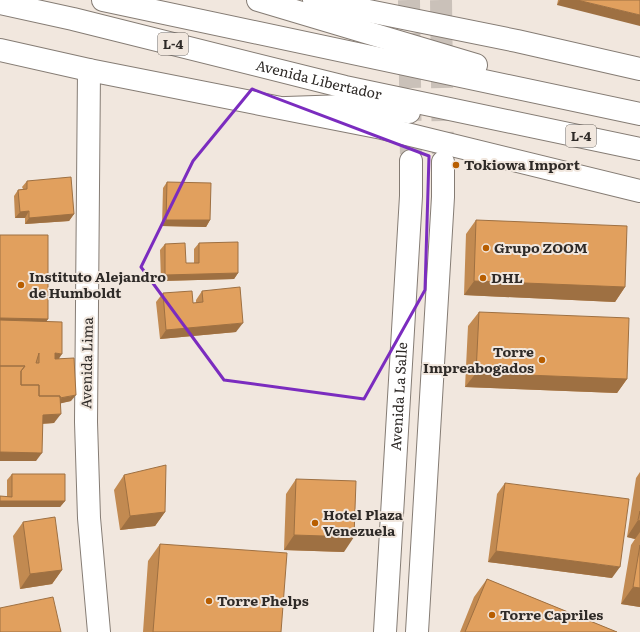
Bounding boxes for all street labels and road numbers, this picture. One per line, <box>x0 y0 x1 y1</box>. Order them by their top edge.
road number: L-4 <box>158 33 188 55</box>
street label: Avenida Libertador <box>254 54 384 104</box>
road number: L-4 <box>566 125 596 147</box>
street label: Avenida Lima <box>75 317 97 409</box>
street label: Avenida La Salle <box>385 342 411 451</box>

